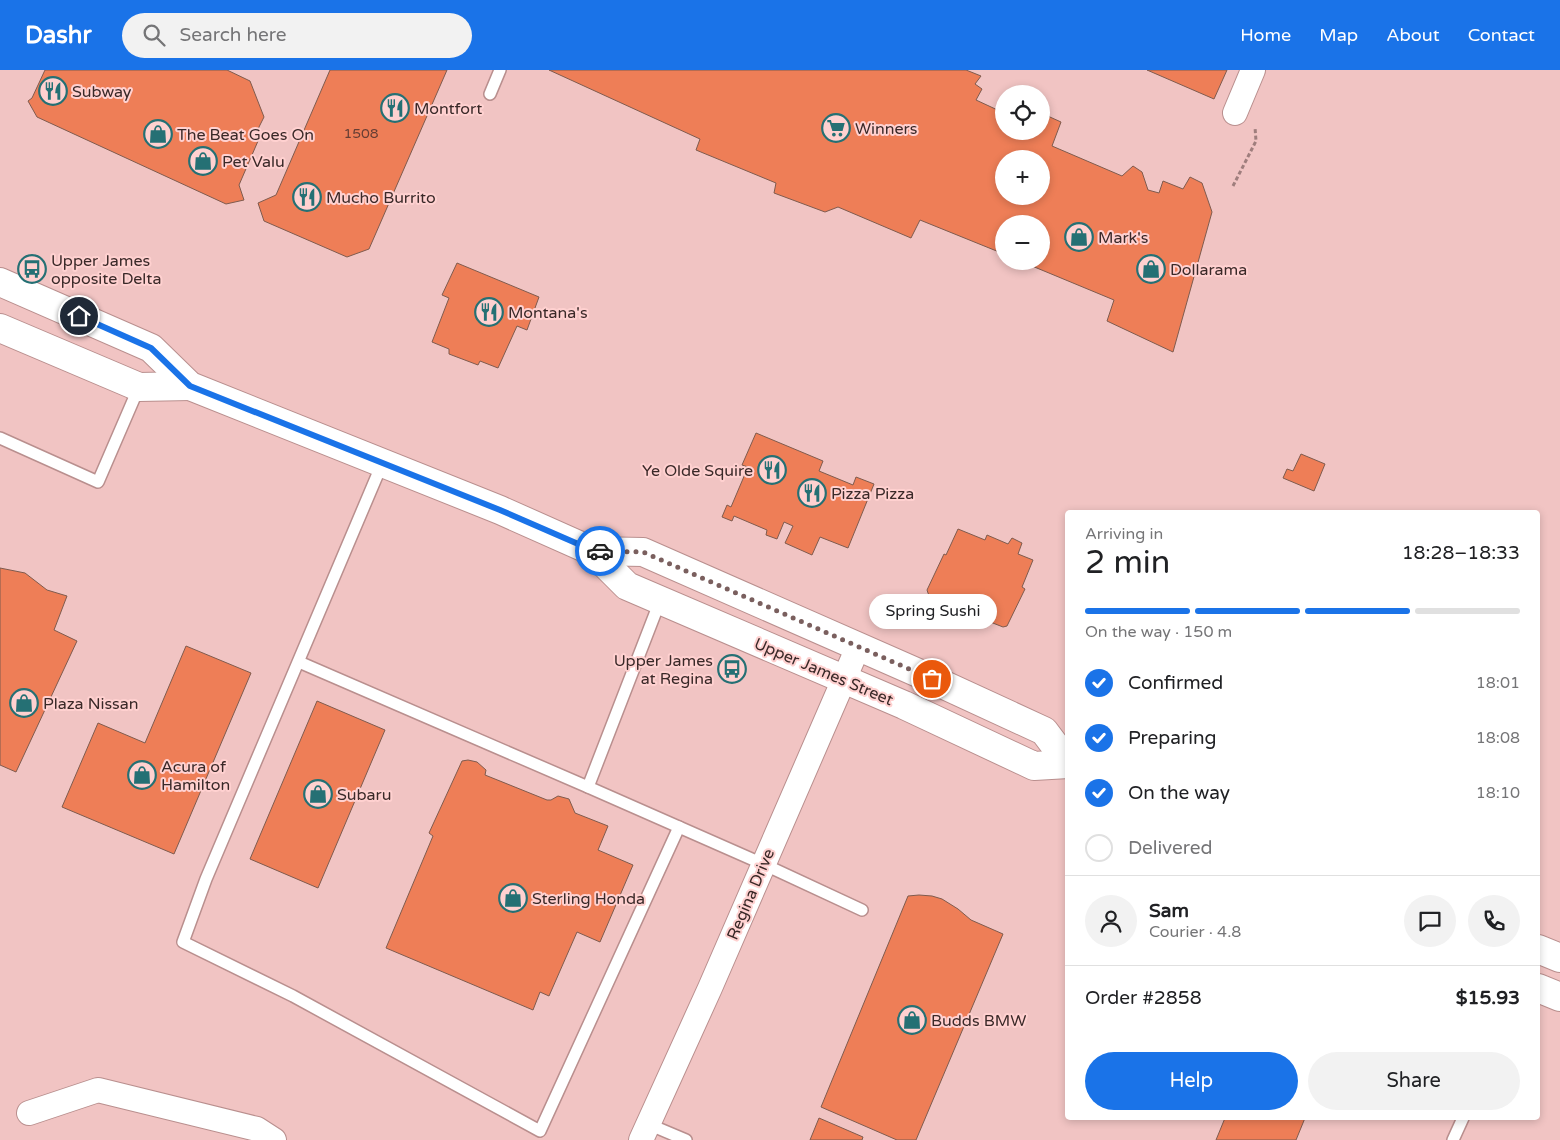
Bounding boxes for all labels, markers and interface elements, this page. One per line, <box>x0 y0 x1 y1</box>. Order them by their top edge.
search box <box>122 13 472 58</box>
text: Dashr <box>25 21 92 50</box>
icon: search <box>140 21 168 49</box>
text: Search here <box>180 24 286 46</box>
text: Home <box>1240 24 1291 46</box>
text: Map <box>1319 24 1358 46</box>
text: About <box>1386 24 1440 46</box>
text: Contact <box>1468 24 1535 46</box>
restaurant icon: Subway <box>38 76 68 106</box>
place label: Subway <box>72 82 132 102</box>
map controls <box>995 85 1050 270</box>
button: locate <box>995 85 1050 140</box>
restaurant icon: Montfort <box>380 93 410 123</box>
place label: Montfort <box>414 99 482 119</box>
supermarket icon: Winners <box>821 113 851 143</box>
shop icon: The Beat Goes On <box>143 119 173 149</box>
place label: Winners <box>855 119 917 139</box>
place label: The Beat Goes On <box>177 125 314 145</box>
house number: 1508 <box>343 125 379 142</box>
shop icon: Pet Valu <box>188 146 218 176</box>
button: + <box>995 150 1050 205</box>
place label: Pet Valu <box>222 152 285 172</box>
restaurant icon: Mucho Burrito <box>292 182 322 212</box>
place label: Mucho Burrito <box>326 188 436 208</box>
button: − <box>995 215 1050 270</box>
shop icon: Mark's <box>1064 222 1094 252</box>
place label: Mark's <box>1098 228 1149 248</box>
place label: Upper James opposite Delta <box>51 251 161 289</box>
bus stop icon: Upper James opposite Delta <box>17 254 47 284</box>
shop icon: Dollarama <box>1136 254 1166 284</box>
place label: Dollarama <box>1170 260 1247 280</box>
pin <box>58 295 100 337</box>
restaurant icon: Montana's <box>474 297 504 327</box>
icon: home <box>65 302 93 330</box>
place label: Montana's <box>508 303 588 323</box>
restaurant icon: Ye Olde Squire <box>757 455 787 485</box>
place label: Ye Olde Squire <box>642 461 753 481</box>
restaurant icon: Pizza Pizza <box>797 478 827 508</box>
place label: Pizza Pizza <box>831 484 914 504</box>
text: Arriving in <box>1085 524 1163 544</box>
courier <box>575 526 625 576</box>
icon: car <box>586 537 614 565</box>
text: 18:28–18:33 <box>1402 542 1520 564</box>
text: 2 min <box>1085 544 1170 582</box>
callout: Spring Sushi <box>868 594 996 629</box>
text: Spring Sushi <box>886 601 980 621</box>
text: On the way · 150 m <box>1085 622 1232 642</box>
street label: Upper James Street <box>751 634 896 710</box>
place label: Upper James at Regina <box>614 651 713 689</box>
bus stop icon: Upper James at Regina <box>717 654 747 684</box>
pin <box>911 658 953 700</box>
icon: bag <box>918 665 946 693</box>
icon: check <box>1085 669 1113 697</box>
text: Confirmed <box>1128 672 1223 694</box>
text: 18:01 <box>1476 673 1520 693</box>
shop icon: Plaza Nissan <box>9 688 39 718</box>
place label: Plaza Nissan <box>43 694 139 714</box>
icon: check <box>1085 724 1113 752</box>
text: Preparing <box>1128 727 1217 749</box>
text: 18:08 <box>1476 728 1520 748</box>
place label: Acura of Hamilton <box>161 757 230 795</box>
shop icon: Acura of Hamilton <box>127 760 157 790</box>
shop icon: Subaru <box>303 779 333 809</box>
icon: check <box>1085 779 1113 807</box>
text: On the way <box>1128 782 1230 804</box>
text: 18:10 <box>1476 783 1520 803</box>
place label: Subaru <box>337 785 391 805</box>
text: Delivered <box>1128 837 1213 859</box>
street label: Regina Drive <box>723 846 779 943</box>
shop icon: Sterling Honda <box>498 883 528 913</box>
place label: Sterling Honda <box>532 889 645 909</box>
button: person <box>1085 895 1137 947</box>
button: chat <box>1404 895 1456 947</box>
button: phone <box>1468 895 1520 947</box>
text: Sam <box>1149 900 1189 922</box>
text: Courier · 4.8 <box>1149 922 1241 942</box>
text: Order #2858 <box>1085 987 1202 1009</box>
text: $15.93 <box>1456 987 1520 1009</box>
shop icon: Budds BMW <box>897 1005 927 1035</box>
place label: Budds BMW <box>931 1011 1026 1031</box>
button: Help <box>1085 1052 1298 1110</box>
button: Share <box>1308 1052 1520 1110</box>

